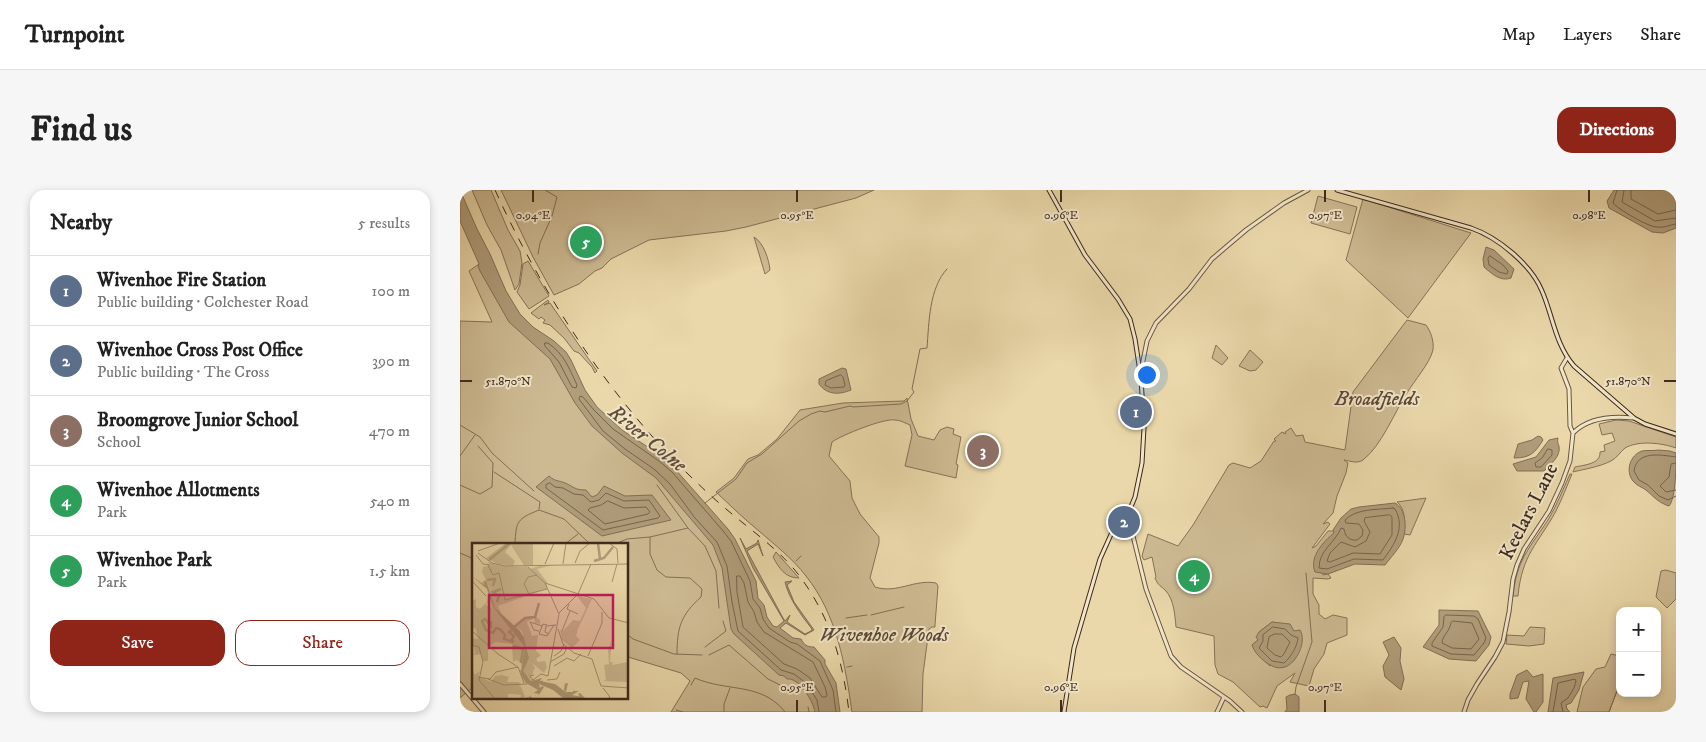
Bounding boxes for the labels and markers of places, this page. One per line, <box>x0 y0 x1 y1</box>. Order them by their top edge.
pin: 5 <box>570 223 602 261</box>
pin: 1 <box>1120 393 1152 431</box>
pin: 3 <box>967 432 999 470</box>
pin: 2 <box>1108 503 1140 541</box>
pin: 4 <box>1178 557 1210 595</box>

